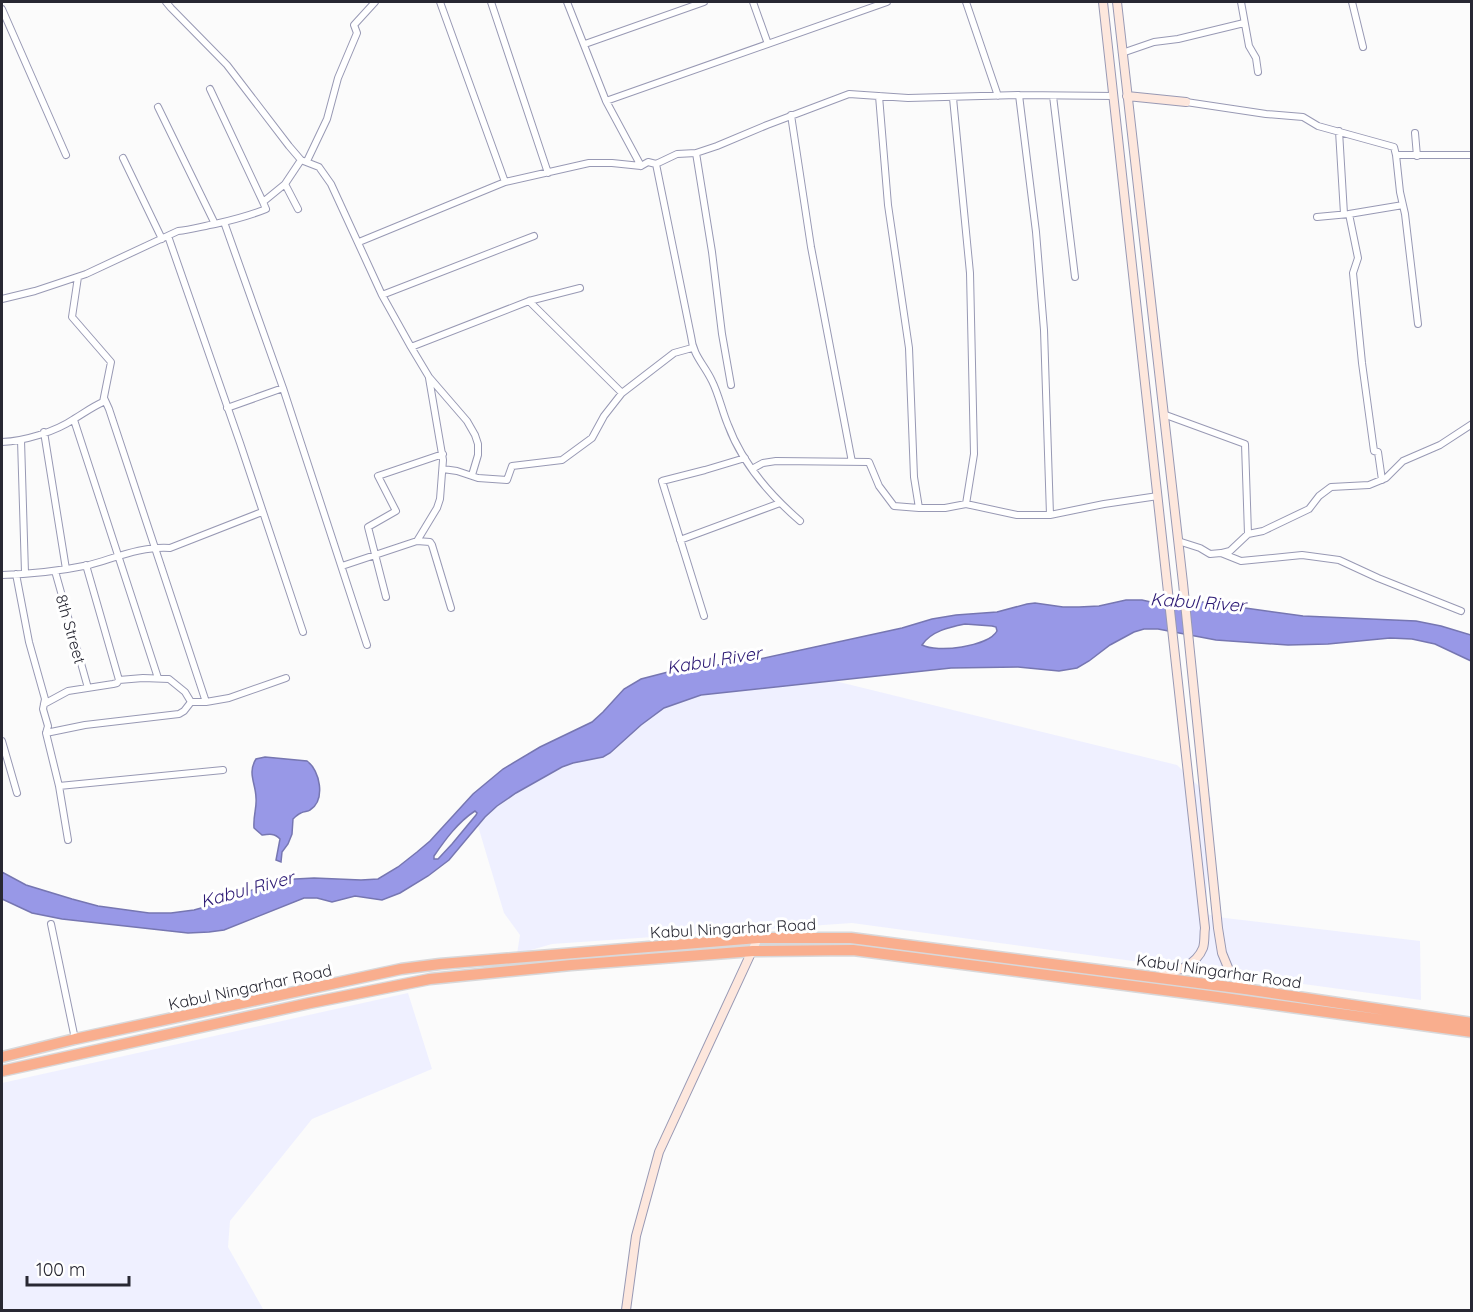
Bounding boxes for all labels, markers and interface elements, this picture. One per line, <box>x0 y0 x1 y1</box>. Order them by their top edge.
water label: Kabul River <box>1149 587 1249 617</box>
street label: 8th Street <box>52 592 90 666</box>
water label: Kabul River <box>665 641 765 679</box>
water label: Kabul River <box>198 865 298 912</box>
street label: Kabul Ningarhar Road <box>649 914 817 942</box>
street label: Kabul Ningarhar Road <box>1135 950 1303 992</box>
street label: Kabul Ningarhar Road <box>167 960 333 1014</box>
scale bar <box>27 1249 129 1287</box>
text: 100 m <box>36 1258 85 1281</box>

